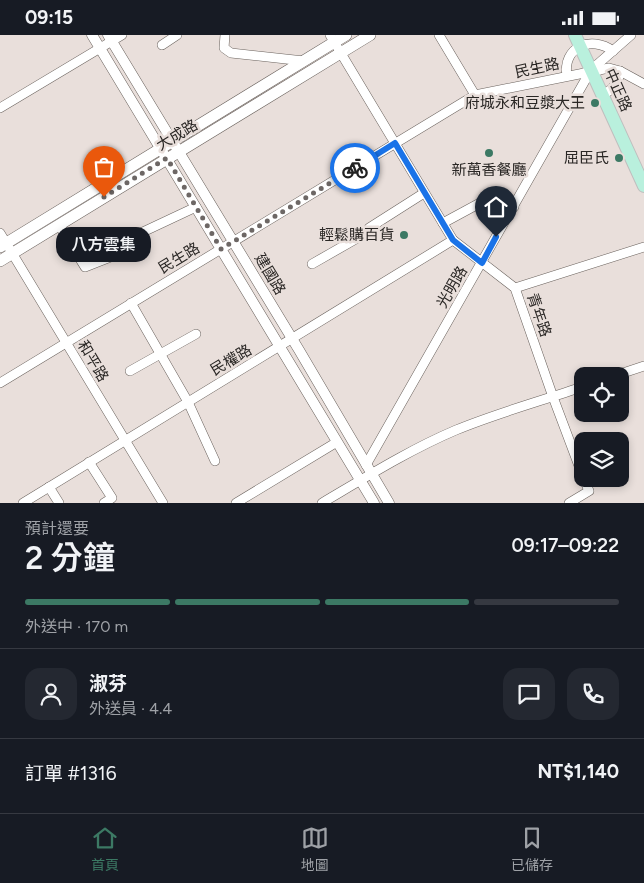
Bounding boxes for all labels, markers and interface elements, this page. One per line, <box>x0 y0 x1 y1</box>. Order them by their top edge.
text: 09:15 <box>25 6 73 29</box>
street label: 民生路 <box>513 55 561 81</box>
street label: 中正路 <box>601 66 635 114</box>
place label: 府城永和豆漿大王 <box>465 94 585 112</box>
marker: 府城永和豆漿大王 <box>589 97 601 109</box>
street label: 大成路 <box>153 116 201 154</box>
courier <box>330 143 380 193</box>
pin <box>83 146 125 197</box>
marker: 新萬香餐廳 <box>483 147 495 159</box>
place label: 屈臣氏 <box>564 149 609 167</box>
marker: 屈臣氏 <box>613 152 625 164</box>
icon: bag <box>90 153 118 181</box>
icon: bike <box>341 154 369 182</box>
place label: 新萬香餐廳 <box>451 161 527 179</box>
pin <box>475 186 517 237</box>
icon: home <box>482 193 510 221</box>
place label: 輕鬆購百貨 <box>319 226 394 244</box>
callout: 八方雲集 <box>56 227 152 262</box>
marker: 輕鬆購百貨 <box>398 229 410 241</box>
text: 八方雲集 <box>71 235 136 254</box>
street label: 民生路 <box>155 239 203 277</box>
street label: 建國路 <box>251 250 289 298</box>
street label: 光明路 <box>433 263 471 311</box>
street label: 青年路 <box>523 291 555 339</box>
street label: 和平路 <box>74 337 112 385</box>
street label: 民權路 <box>207 341 255 379</box>
map controls <box>574 367 629 487</box>
button: locate <box>574 367 629 422</box>
button: layers <box>574 432 629 487</box>
text: 預計還要 <box>25 519 89 538</box>
text: 09:17–09:22 <box>511 534 619 557</box>
text: 2 分鐘 <box>25 539 115 577</box>
text: 外送中 · 170 m <box>25 617 128 636</box>
button: person <box>25 668 77 720</box>
button: chat <box>503 668 555 720</box>
button: phone <box>567 668 619 720</box>
text: 淑芬 <box>89 672 127 695</box>
text: 外送員 · 4.4 <box>89 699 172 718</box>
text: NT$1,140 <box>537 760 619 783</box>
text: 訂單 #1316 <box>25 762 116 785</box>
tab: 首頁 <box>91 824 119 874</box>
tab: 地圖 <box>301 824 329 874</box>
tab: 已儲存 <box>511 824 553 874</box>

